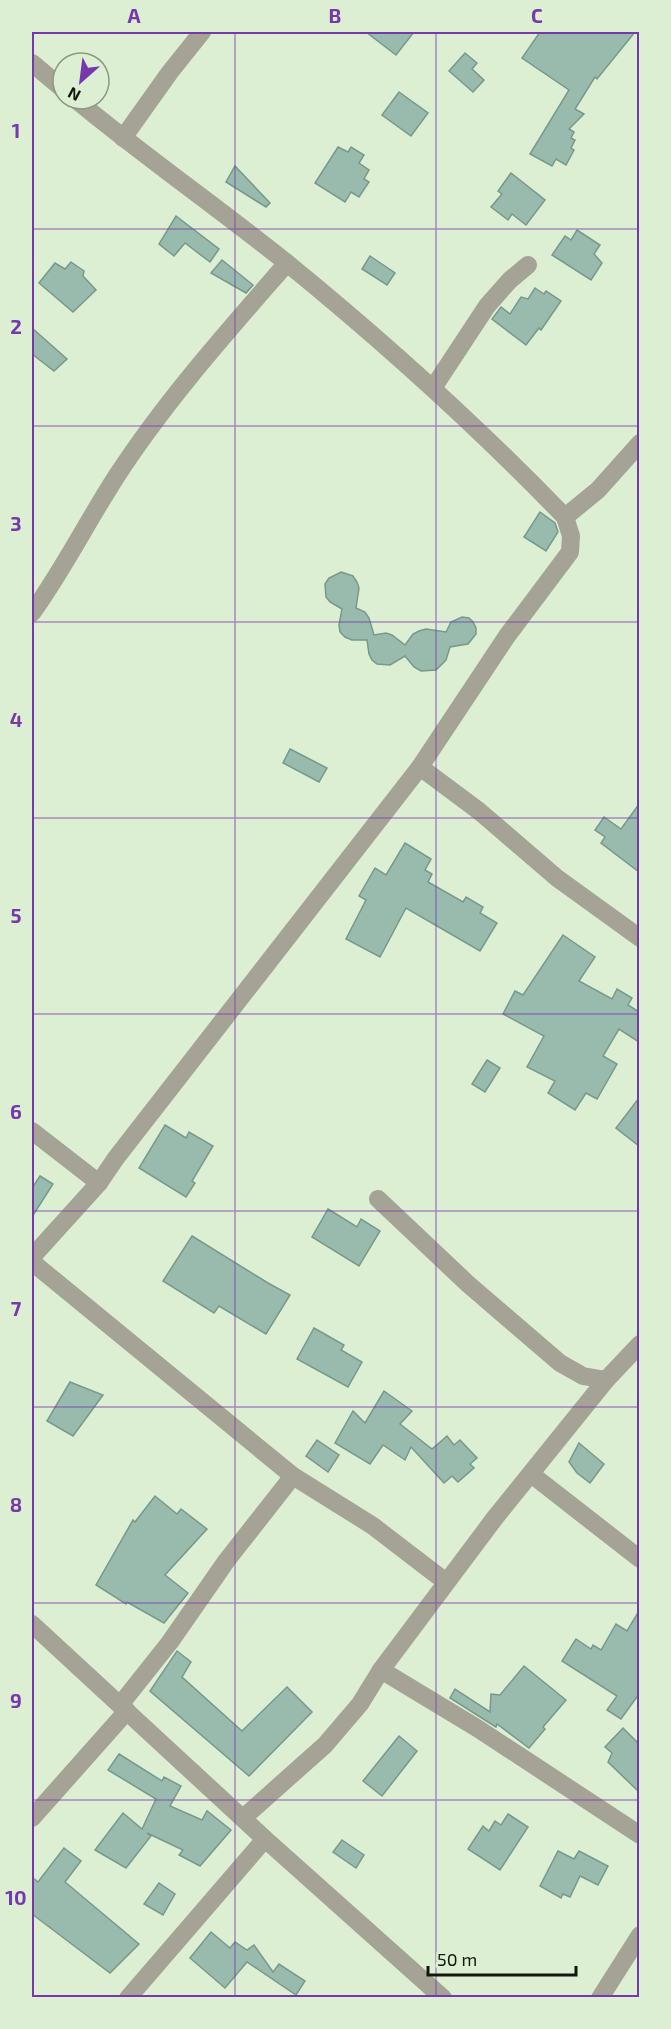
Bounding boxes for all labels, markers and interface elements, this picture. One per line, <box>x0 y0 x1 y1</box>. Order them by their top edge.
text: A <box>127 3 141 27</box>
text: B <box>329 3 341 27</box>
text: C <box>531 3 543 27</box>
north arrow <box>51 51 111 111</box>
text: N <box>64 84 83 106</box>
text: 1 <box>12 118 20 142</box>
text: 2 <box>10 314 22 338</box>
text: 3 <box>10 511 22 535</box>
text: 4 <box>10 707 23 731</box>
text: 5 <box>10 903 22 927</box>
text: 6 <box>10 1099 22 1123</box>
text: 7 <box>11 1296 22 1320</box>
text: 8 <box>10 1492 22 1516</box>
text: 9 <box>10 1688 22 1712</box>
text: 10 <box>5 1885 27 1909</box>
scale bar <box>428 1939 576 1977</box>
text: 50 m <box>437 1948 477 1970</box>

